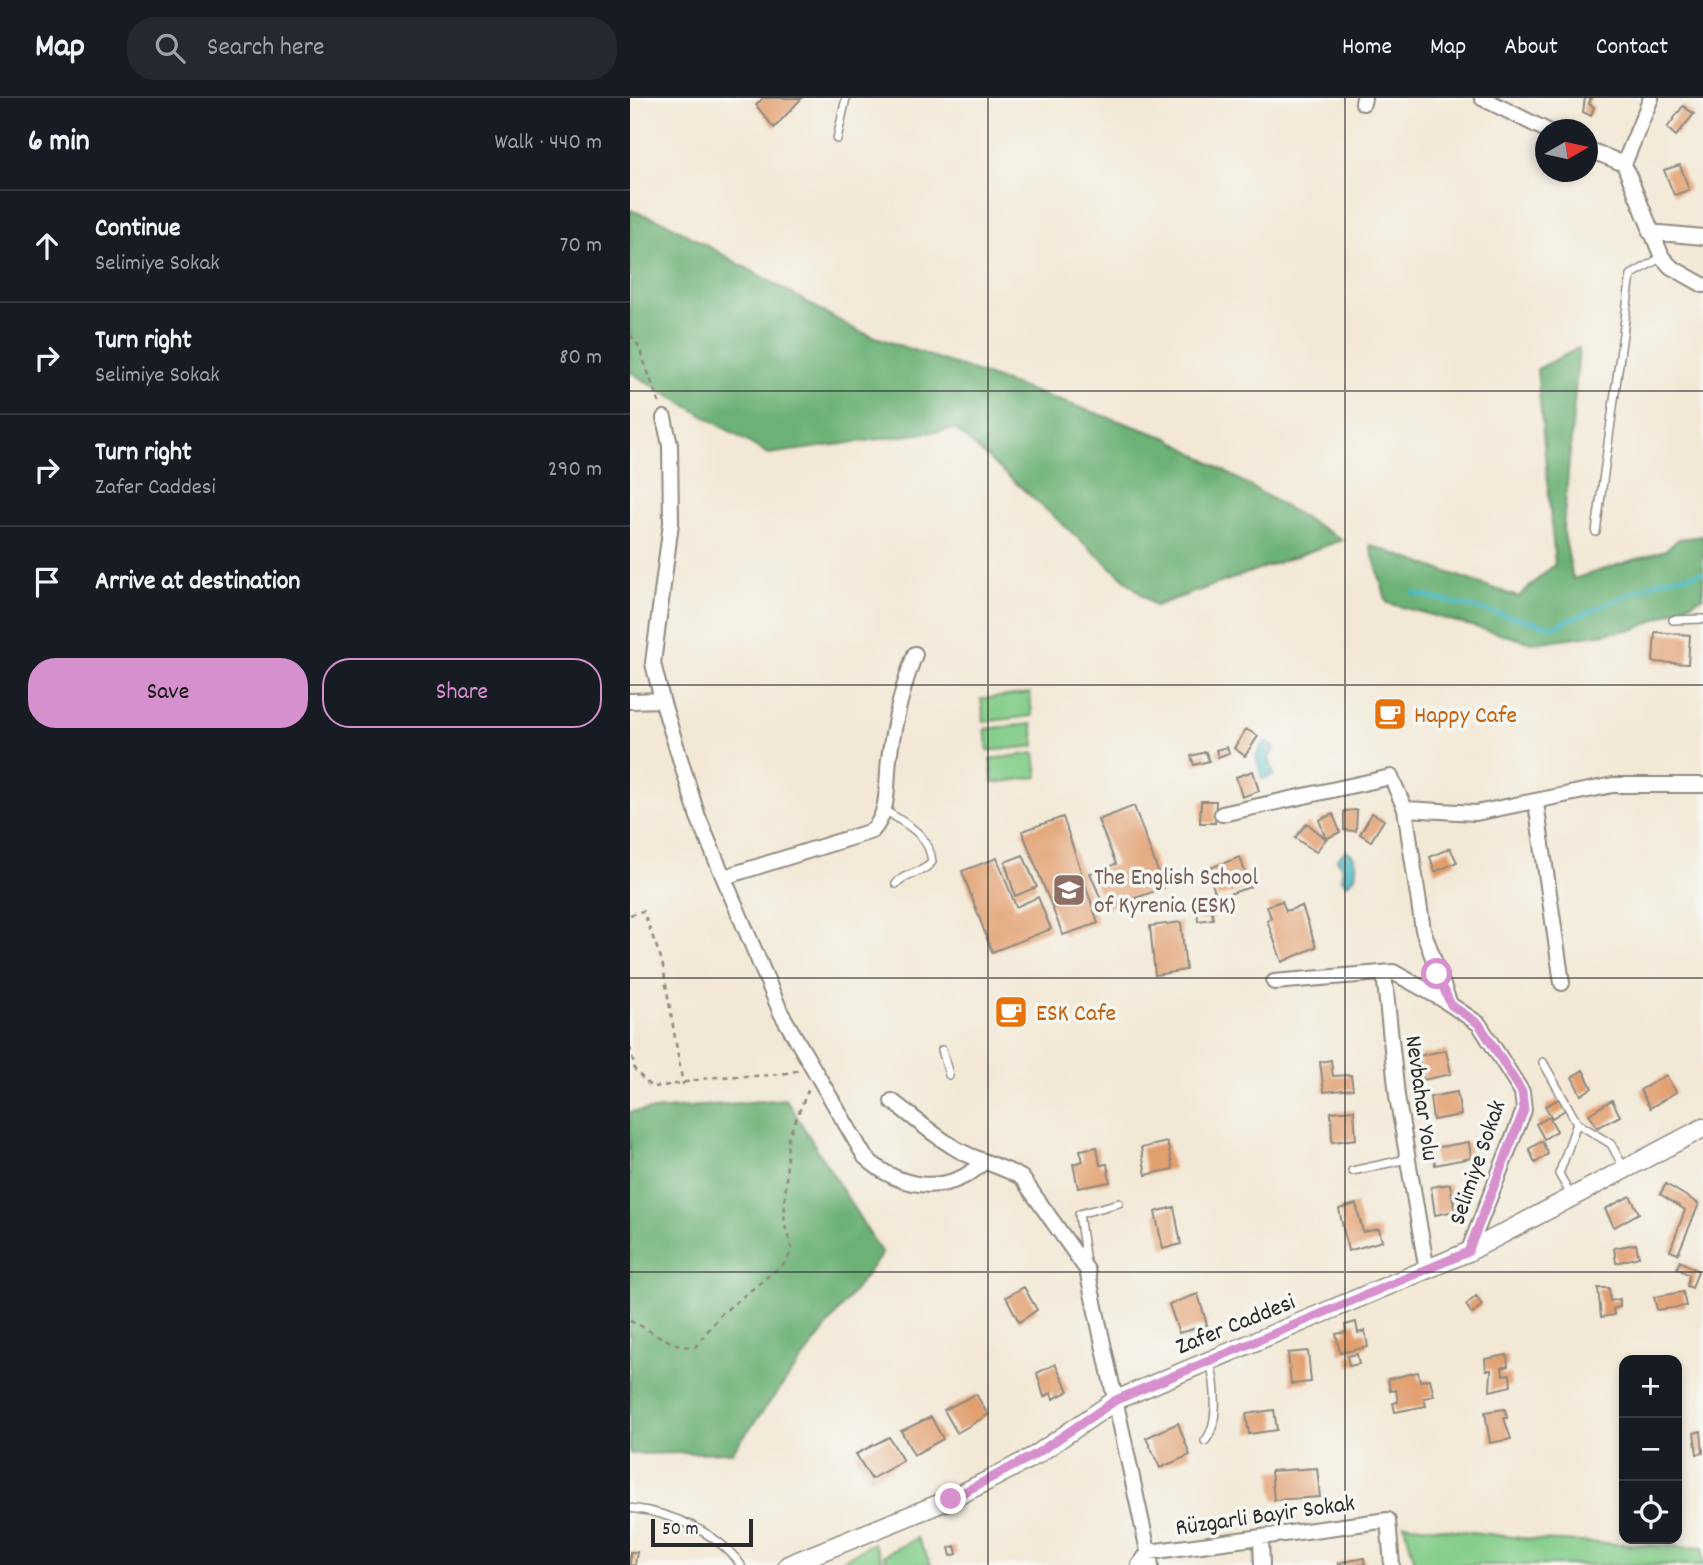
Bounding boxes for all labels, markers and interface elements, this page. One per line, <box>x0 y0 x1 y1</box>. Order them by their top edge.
search box <box>127 17 617 80</box>
text: Map <box>35 25 85 72</box>
icon: search <box>151 29 189 67</box>
text: Search here <box>207 30 325 67</box>
text: Home <box>1342 31 1392 65</box>
text: Map <box>1430 31 1466 65</box>
text: About <box>1504 31 1558 65</box>
text: Contact <box>1596 31 1668 65</box>
north arrow <box>1535 119 1598 182</box>
text: 6 min <box>28 122 90 165</box>
text: Walk · 440 m <box>495 127 602 160</box>
text: Continue <box>95 211 180 248</box>
icon: ahead <box>28 227 66 265</box>
text: 70 m <box>560 230 602 263</box>
text: Selimiye Sokak <box>95 248 220 281</box>
text: Turn right <box>95 323 192 360</box>
icon: right <box>28 339 66 377</box>
text: 80 m <box>559 342 602 375</box>
text: Selimiye Sokak <box>95 360 220 393</box>
text: Turn right <box>95 435 192 472</box>
icon: right <box>28 451 66 489</box>
text: 290 m <box>548 454 602 487</box>
text: Zafer Caddesi <box>95 472 216 505</box>
icon: arrive <box>28 563 66 601</box>
text: Arrive at destination <box>95 564 300 601</box>
button: Save <box>28 658 308 728</box>
button: Share <box>322 658 602 728</box>
cafe icon: Happy Cafe <box>1371 695 1409 733</box>
place label: Happy Cafe <box>1414 700 1517 734</box>
place label: The English School of Kyrenia (ESK) <box>1094 862 1258 924</box>
school or university icon: The English School of Kyrenia (ESK) <box>1050 871 1088 909</box>
route start <box>1421 958 1452 989</box>
cafe icon: ESK Cafe <box>992 993 1030 1031</box>
place label: ESK Cafe <box>1036 998 1116 1032</box>
street label: Nevbahar Yolu <box>1394 1034 1446 1163</box>
street label: Selimiye Sokak <box>1442 1096 1516 1230</box>
street label: Zafer Caddesi <box>1171 1286 1301 1365</box>
map controls <box>1619 1355 1682 1544</box>
button: + <box>1619 1355 1682 1418</box>
button: − <box>1619 1418 1682 1481</box>
button: locate <box>1619 1481 1682 1544</box>
route end <box>935 1483 966 1514</box>
street label: Rüzgarli Bayir Sokak <box>1174 1488 1357 1546</box>
scale bar <box>651 1516 752 1548</box>
text: 50 m <box>662 1517 699 1544</box>

